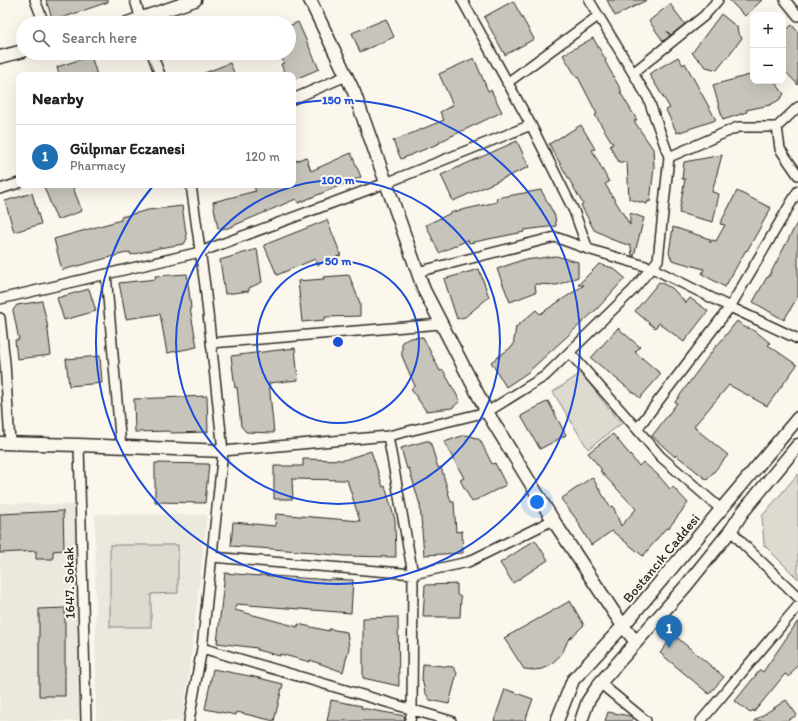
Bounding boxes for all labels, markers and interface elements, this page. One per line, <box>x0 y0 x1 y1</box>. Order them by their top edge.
map controls <box>750 12 786 84</box>
button: + <box>750 12 786 48</box>
search box <box>16 16 296 60</box>
icon: search <box>30 27 52 49</box>
text: Search here <box>62 29 137 47</box>
button: − <box>750 48 786 84</box>
text: Nearby <box>32 88 84 108</box>
text: 150 m <box>322 93 355 107</box>
text: Gülpınar Eczanesi <box>70 140 185 158</box>
text: 1 <box>42 149 48 164</box>
text: 120 m <box>245 149 280 164</box>
text: Pharmacy <box>70 158 126 173</box>
text: 100 m <box>321 173 355 187</box>
text: 50 m <box>325 254 352 268</box>
centre of rings <box>331 335 345 349</box>
your location <box>527 492 547 512</box>
street label: Bostancık Caddesi <box>619 510 704 606</box>
street label: 1647. Sokak <box>60 547 79 619</box>
pin: 1 <box>656 615 682 648</box>

